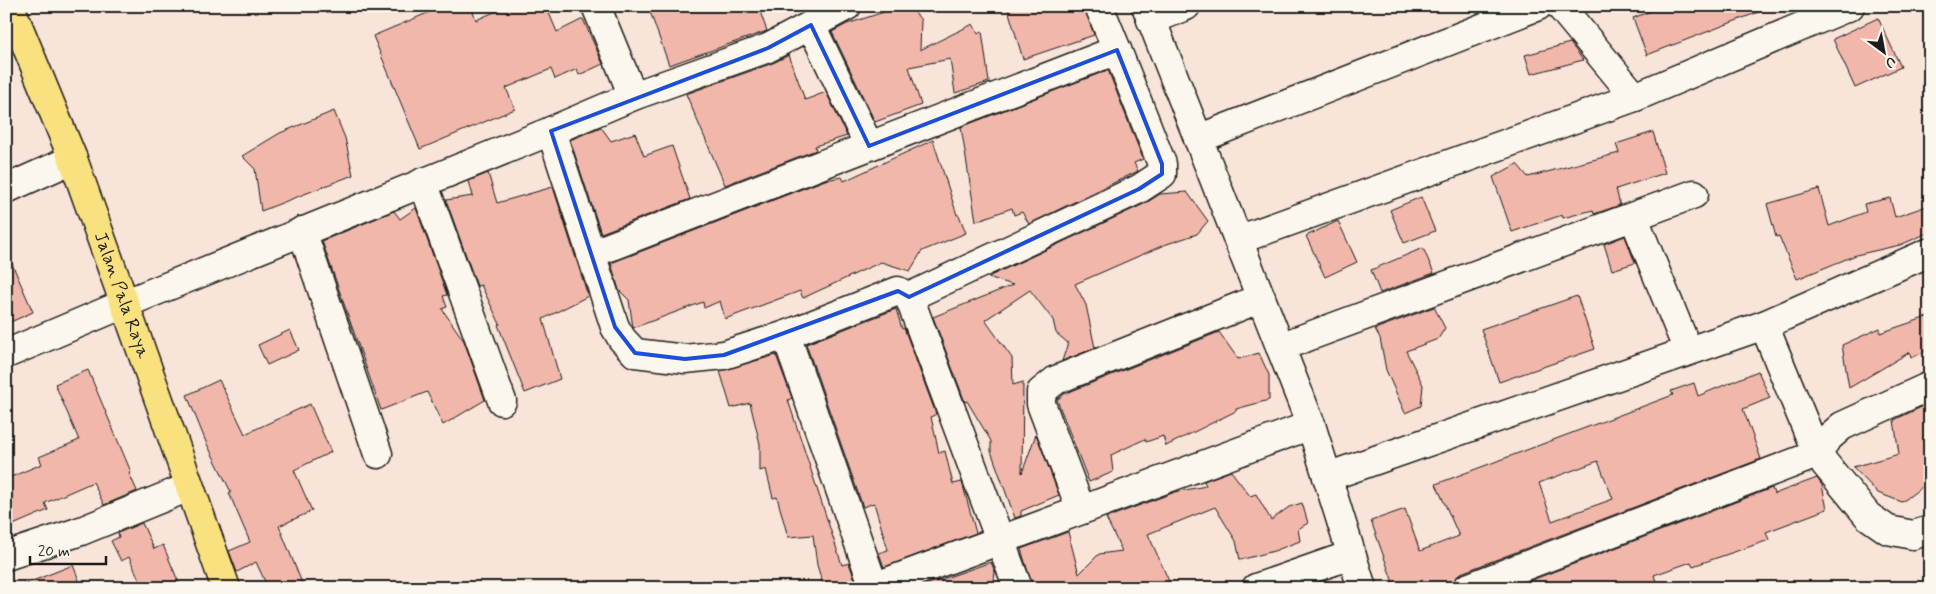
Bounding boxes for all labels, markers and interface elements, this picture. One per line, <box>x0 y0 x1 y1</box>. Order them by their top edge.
north arrow <box>1858 28 1908 78</box>
text: U <box>1882 52 1899 72</box>
street label: Jalan Pala Raya <box>88 229 155 362</box>
scale bar <box>30 534 106 566</box>
text: 20 m <box>38 542 70 562</box>

